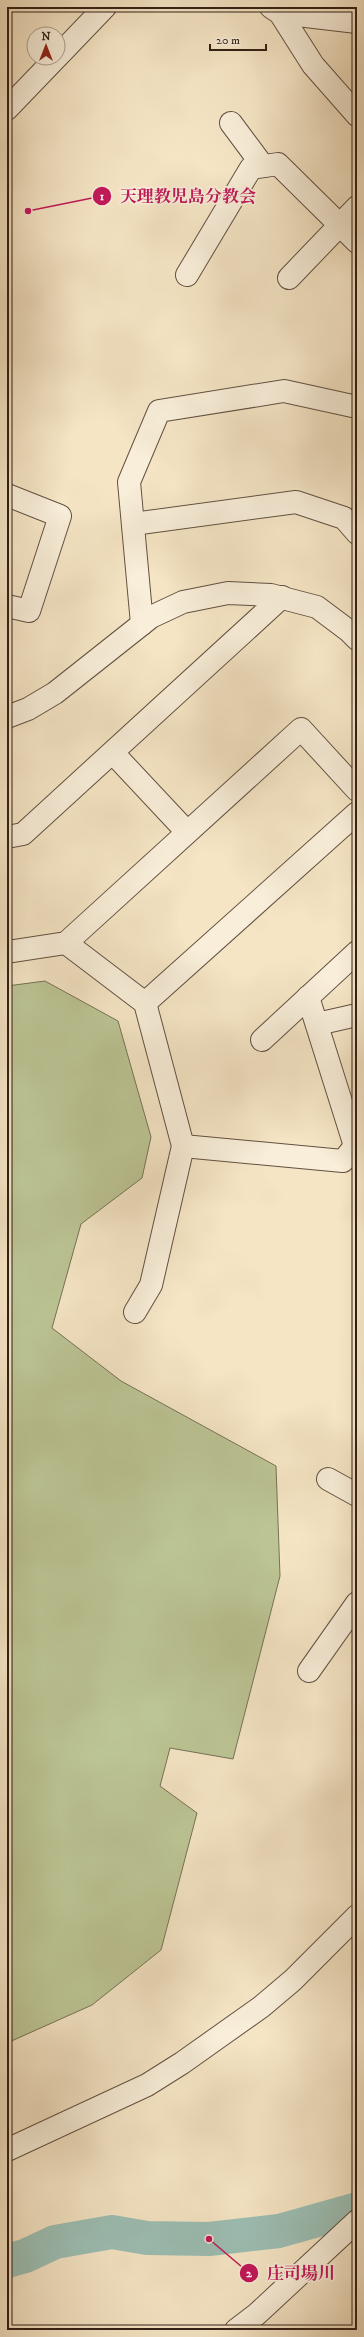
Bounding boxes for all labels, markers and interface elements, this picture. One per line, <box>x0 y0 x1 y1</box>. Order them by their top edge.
north arrow <box>26 26 66 66</box>
scale bar <box>210 26 266 52</box>
text: N <box>41 30 51 44</box>
text: 20 m <box>216 33 240 48</box>
callout: 天理教児島分教会 <box>92 181 264 210</box>
text: 天理教児島分教会 <box>120 186 256 208</box>
text: 1 <box>100 189 105 204</box>
callout: 庄司場川 <box>239 2259 343 2288</box>
text: 庄司場川 <box>267 2263 335 2285</box>
text: 2 <box>246 2266 253 2281</box>

